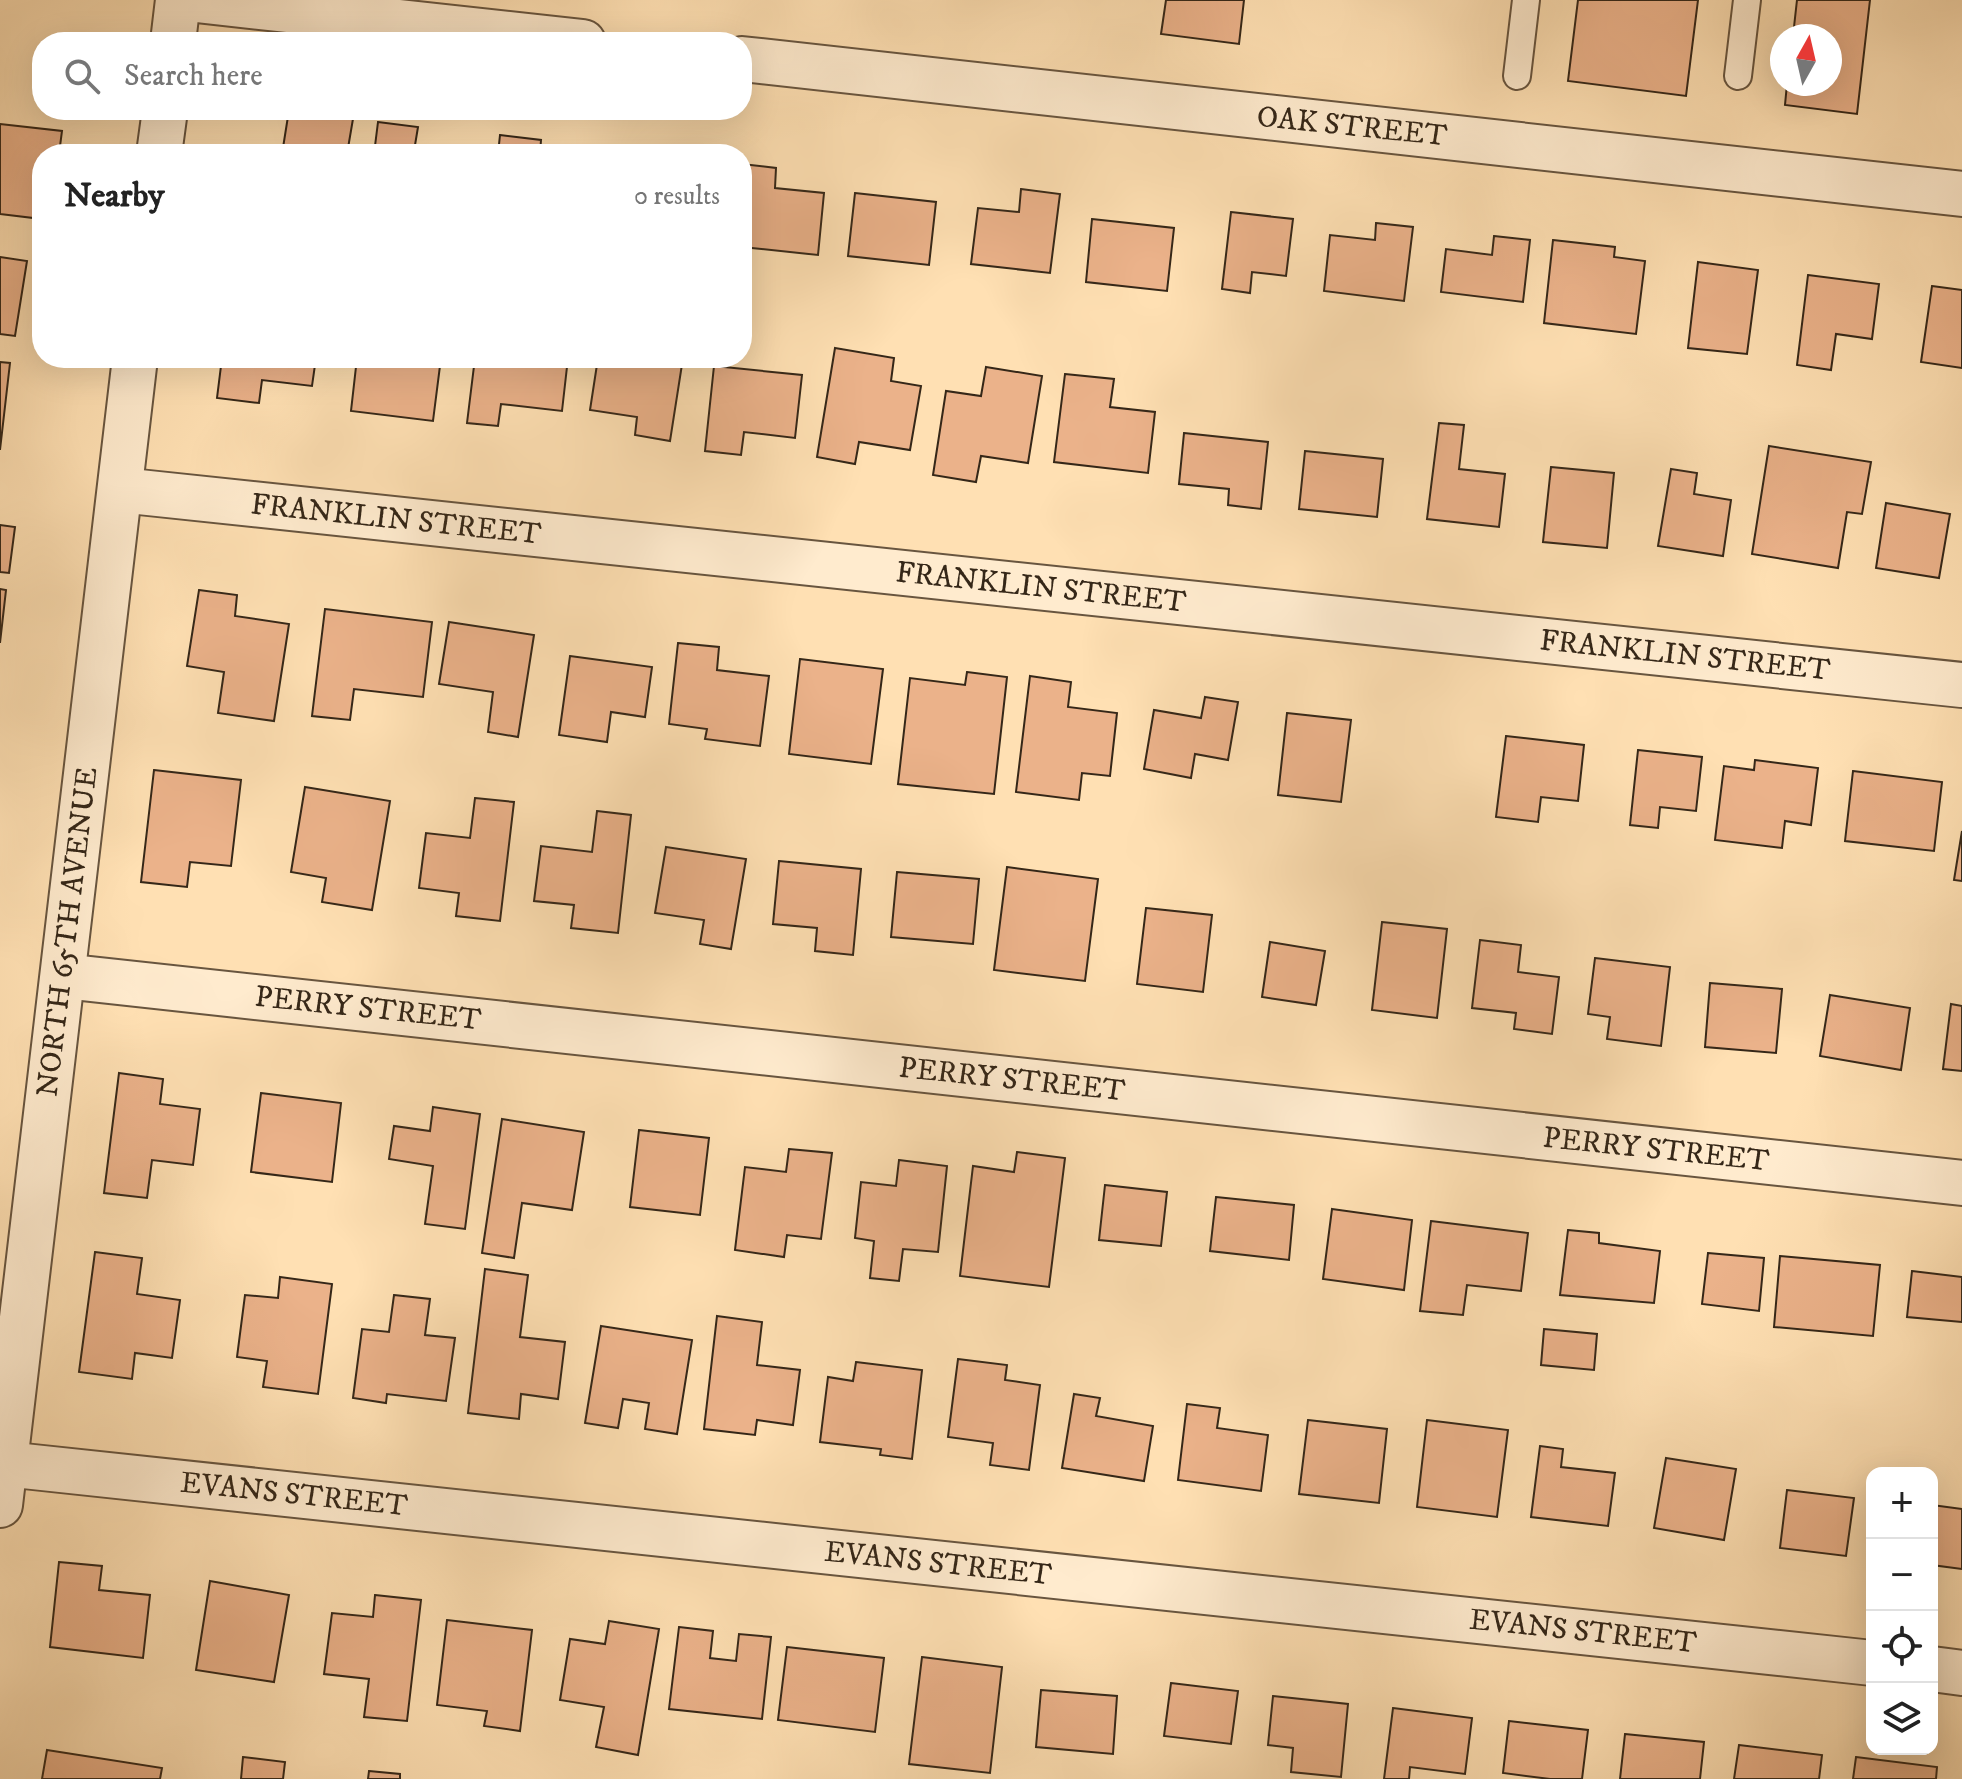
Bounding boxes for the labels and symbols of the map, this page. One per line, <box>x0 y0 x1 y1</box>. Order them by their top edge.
north arrow <box>1770 24 1842 96</box>
street label: OAK STREET <box>1255 99 1449 155</box>
street label: FRANKLIN STREET <box>249 486 543 554</box>
street label: FRANKLIN STREET <box>894 554 1188 622</box>
street label: FRANKLIN STREET <box>1538 622 1832 690</box>
street label: NORTH 65TH AVENUE <box>29 765 107 1099</box>
street label: PERRY STREET <box>253 979 483 1039</box>
street label: PERRY STREET <box>897 1050 1127 1110</box>
street label: PERRY STREET <box>1541 1120 1771 1180</box>
street label: EVANS STREET <box>179 1465 410 1525</box>
street label: EVANS STREET <box>823 1534 1054 1594</box>
street label: EVANS STREET <box>1468 1602 1699 1662</box>

